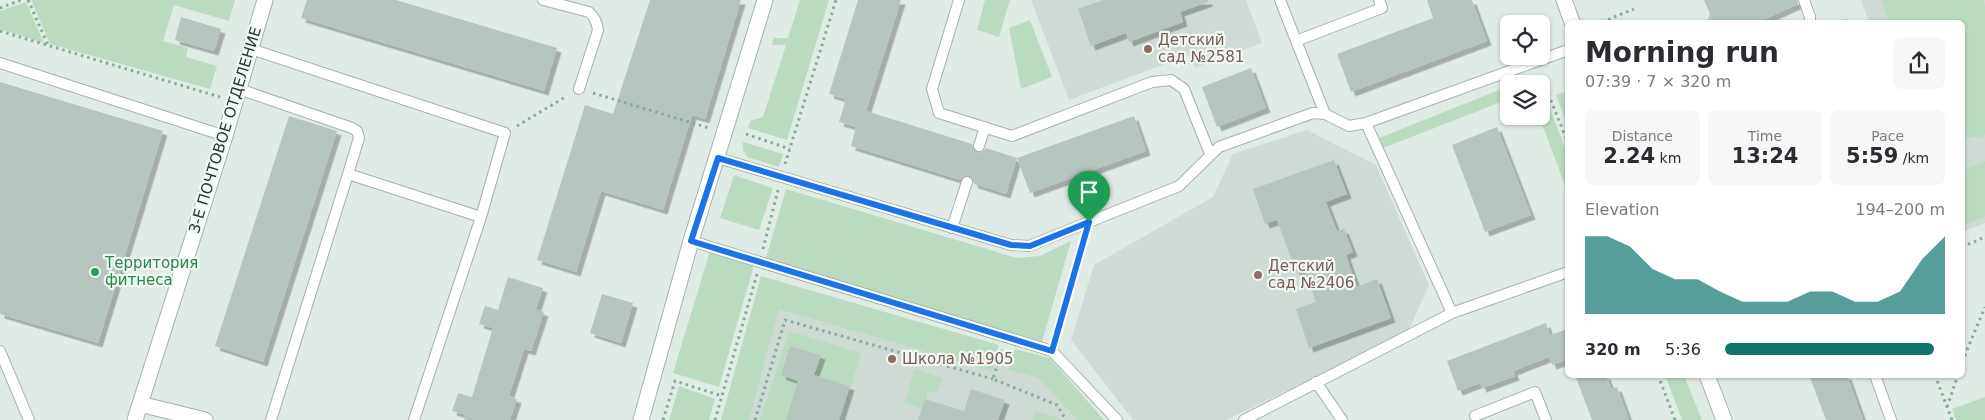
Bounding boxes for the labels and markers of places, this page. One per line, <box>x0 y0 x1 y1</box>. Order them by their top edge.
place label: Детский сад №2581 <box>1158 31 1244 66</box>
marker: Детский сад №2581 <box>1142 43 1154 55</box>
pin <box>1068 171 1110 222</box>
place label: Территория фитнеса <box>104 254 198 289</box>
place label: Детский сад №2406 <box>1268 257 1354 292</box>
marker: Территория фитнеса <box>89 266 101 278</box>
marker: Детский сад №2406 <box>1252 269 1264 281</box>
place label: Школа №1905 <box>902 350 1014 368</box>
marker: Школа №1905 <box>886 353 898 365</box>

